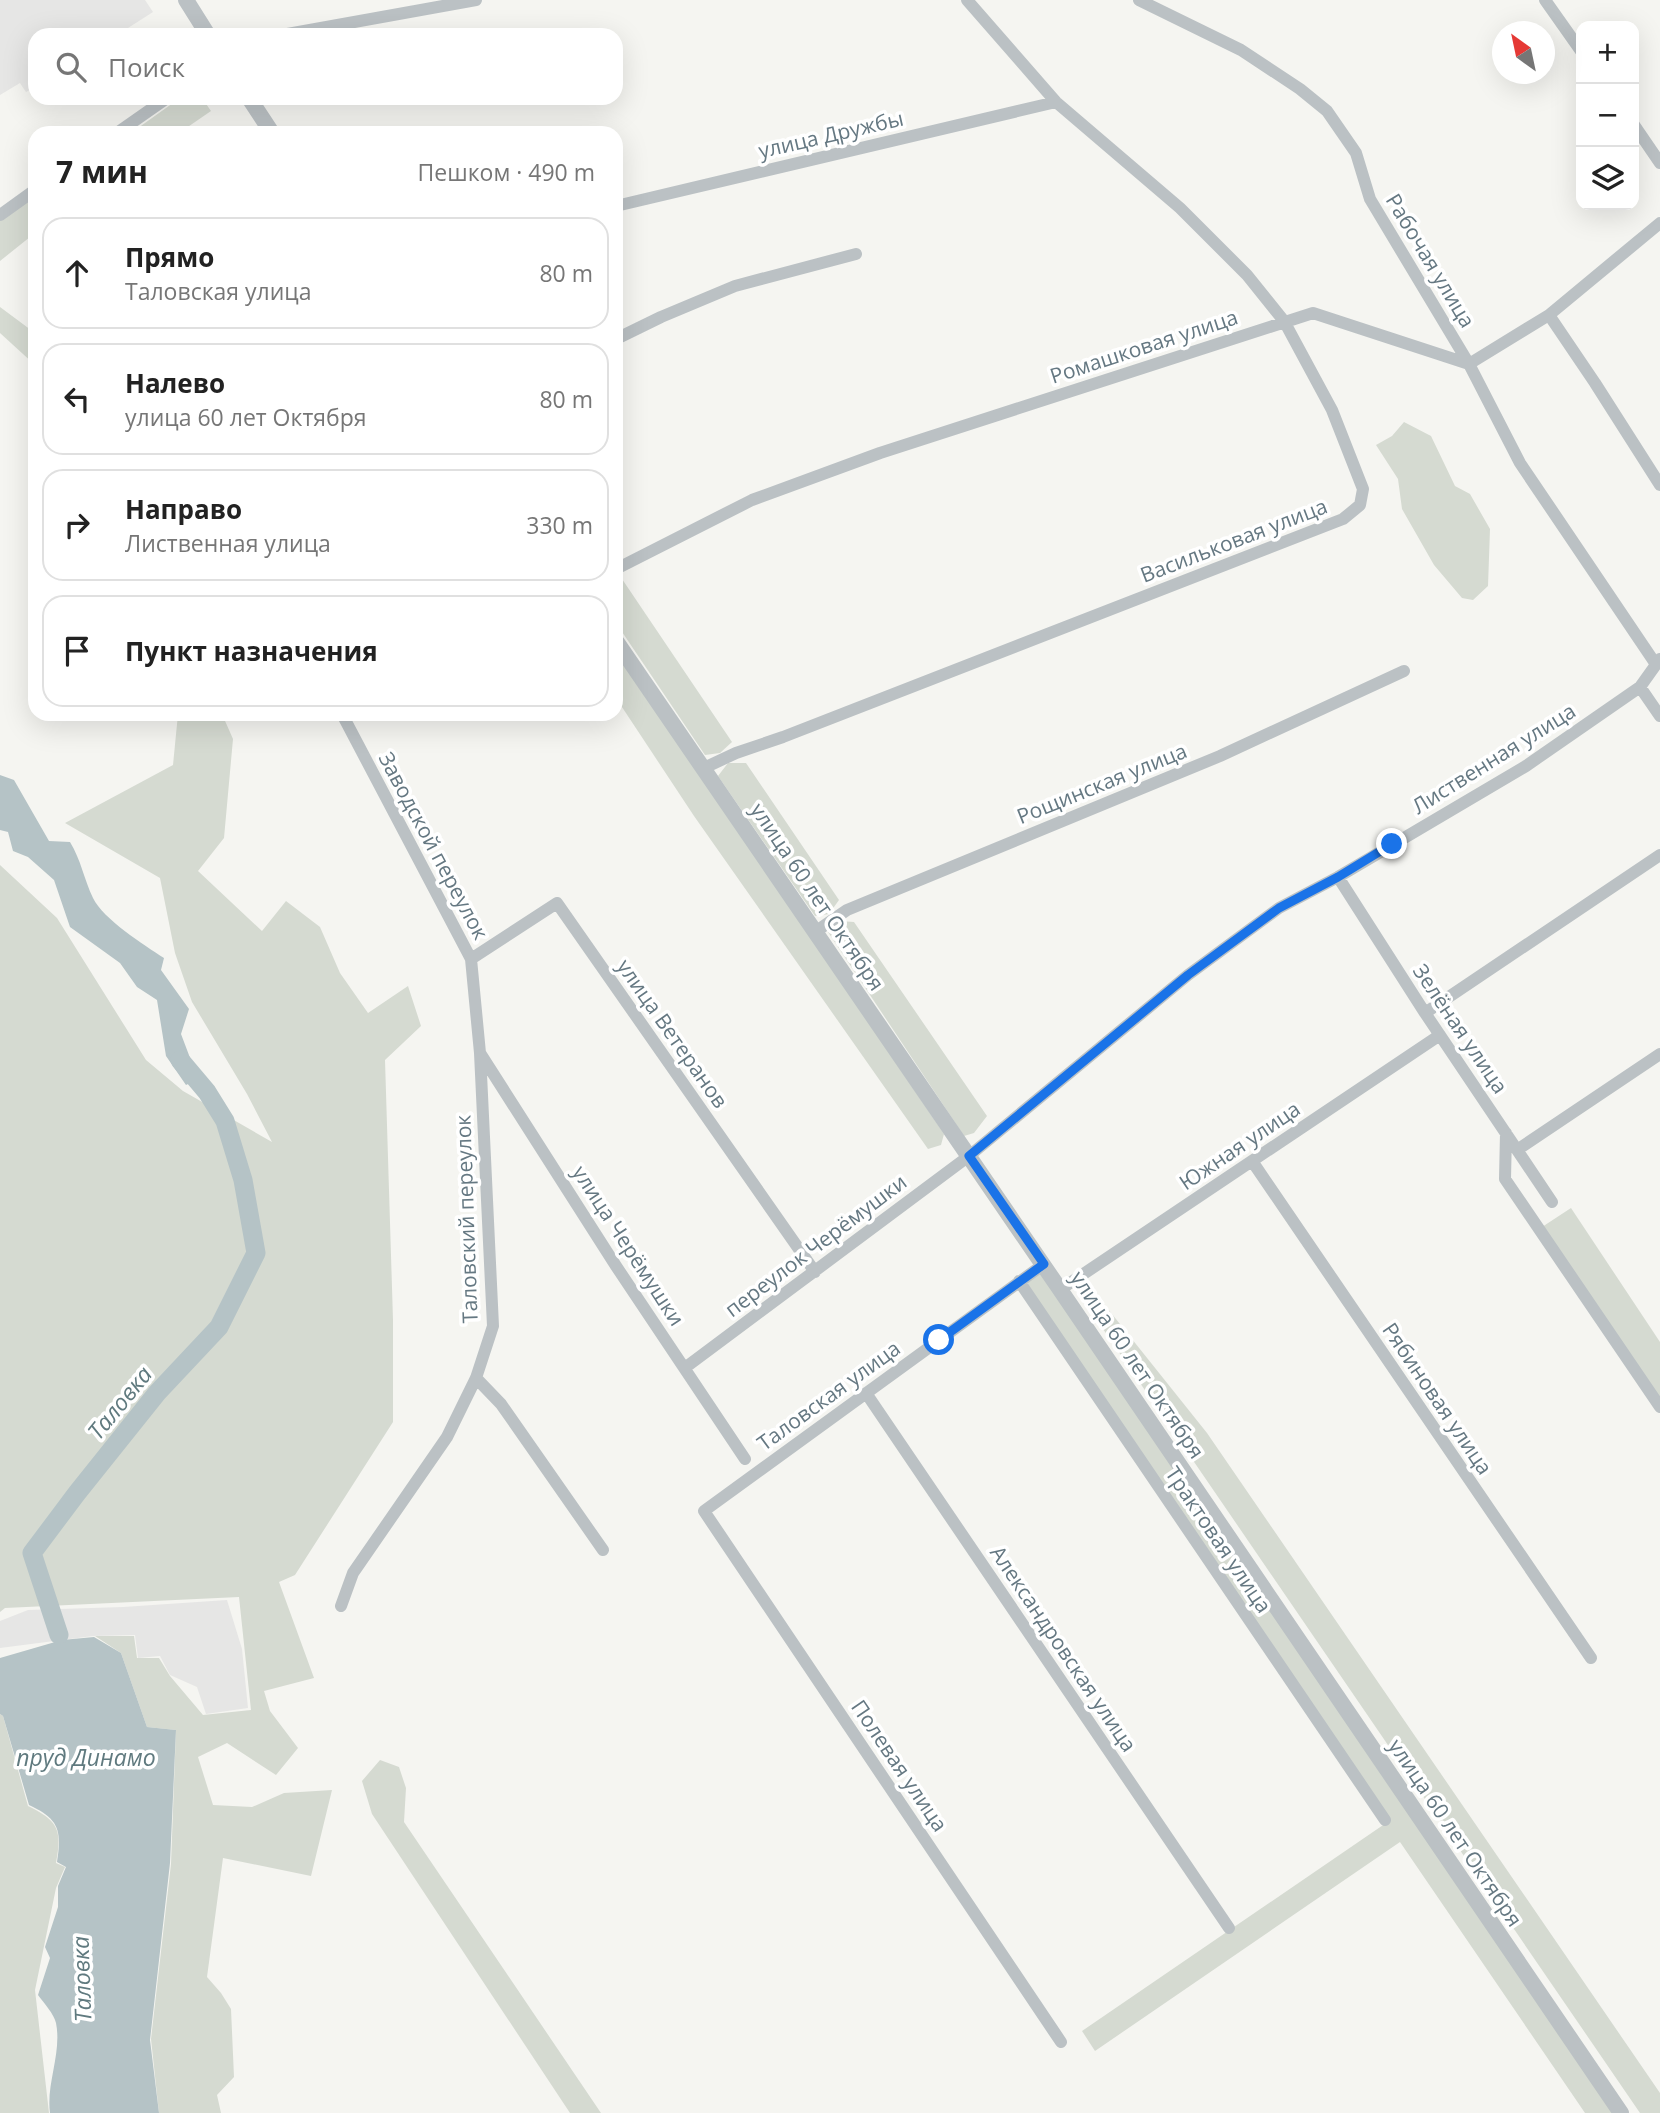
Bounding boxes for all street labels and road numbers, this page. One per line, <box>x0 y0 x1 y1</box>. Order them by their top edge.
street label: улица Дружбы <box>756 104 906 164</box>
street label: Рабочая улица <box>1380 188 1482 333</box>
street label: Ромашковая улица <box>1046 302 1241 390</box>
street label: Васильковая улица <box>1136 492 1331 589</box>
street label: Лиственная улица <box>1406 696 1581 820</box>
street label: Рощинская улица <box>1012 736 1191 830</box>
street label: Заводской переулок <box>373 747 495 944</box>
street label: улица 60 лет Октября <box>745 797 891 996</box>
street label: улица Ветеранов <box>611 953 735 1113</box>
street label: Зелёная улица <box>1407 958 1515 1099</box>
street label: Южная улица <box>1174 1094 1305 1196</box>
street label: Таловский переулок <box>448 1114 484 1324</box>
street label: улица Черёмушки <box>566 1160 691 1331</box>
street label: переулок Черёмушки <box>719 1168 912 1323</box>
street label: улица 60 лет Октября <box>1065 1265 1211 1464</box>
street label: Рябиновая улица <box>1377 1317 1499 1480</box>
street label: Таловская улица <box>751 1334 906 1457</box>
street label: Трактовая улица <box>1159 1461 1278 1618</box>
street label: Александровская улица <box>984 1540 1143 1757</box>
street label: Полевая улица <box>845 1694 954 1837</box>
street label: улица 60 лет Октября <box>1383 1733 1529 1932</box>

